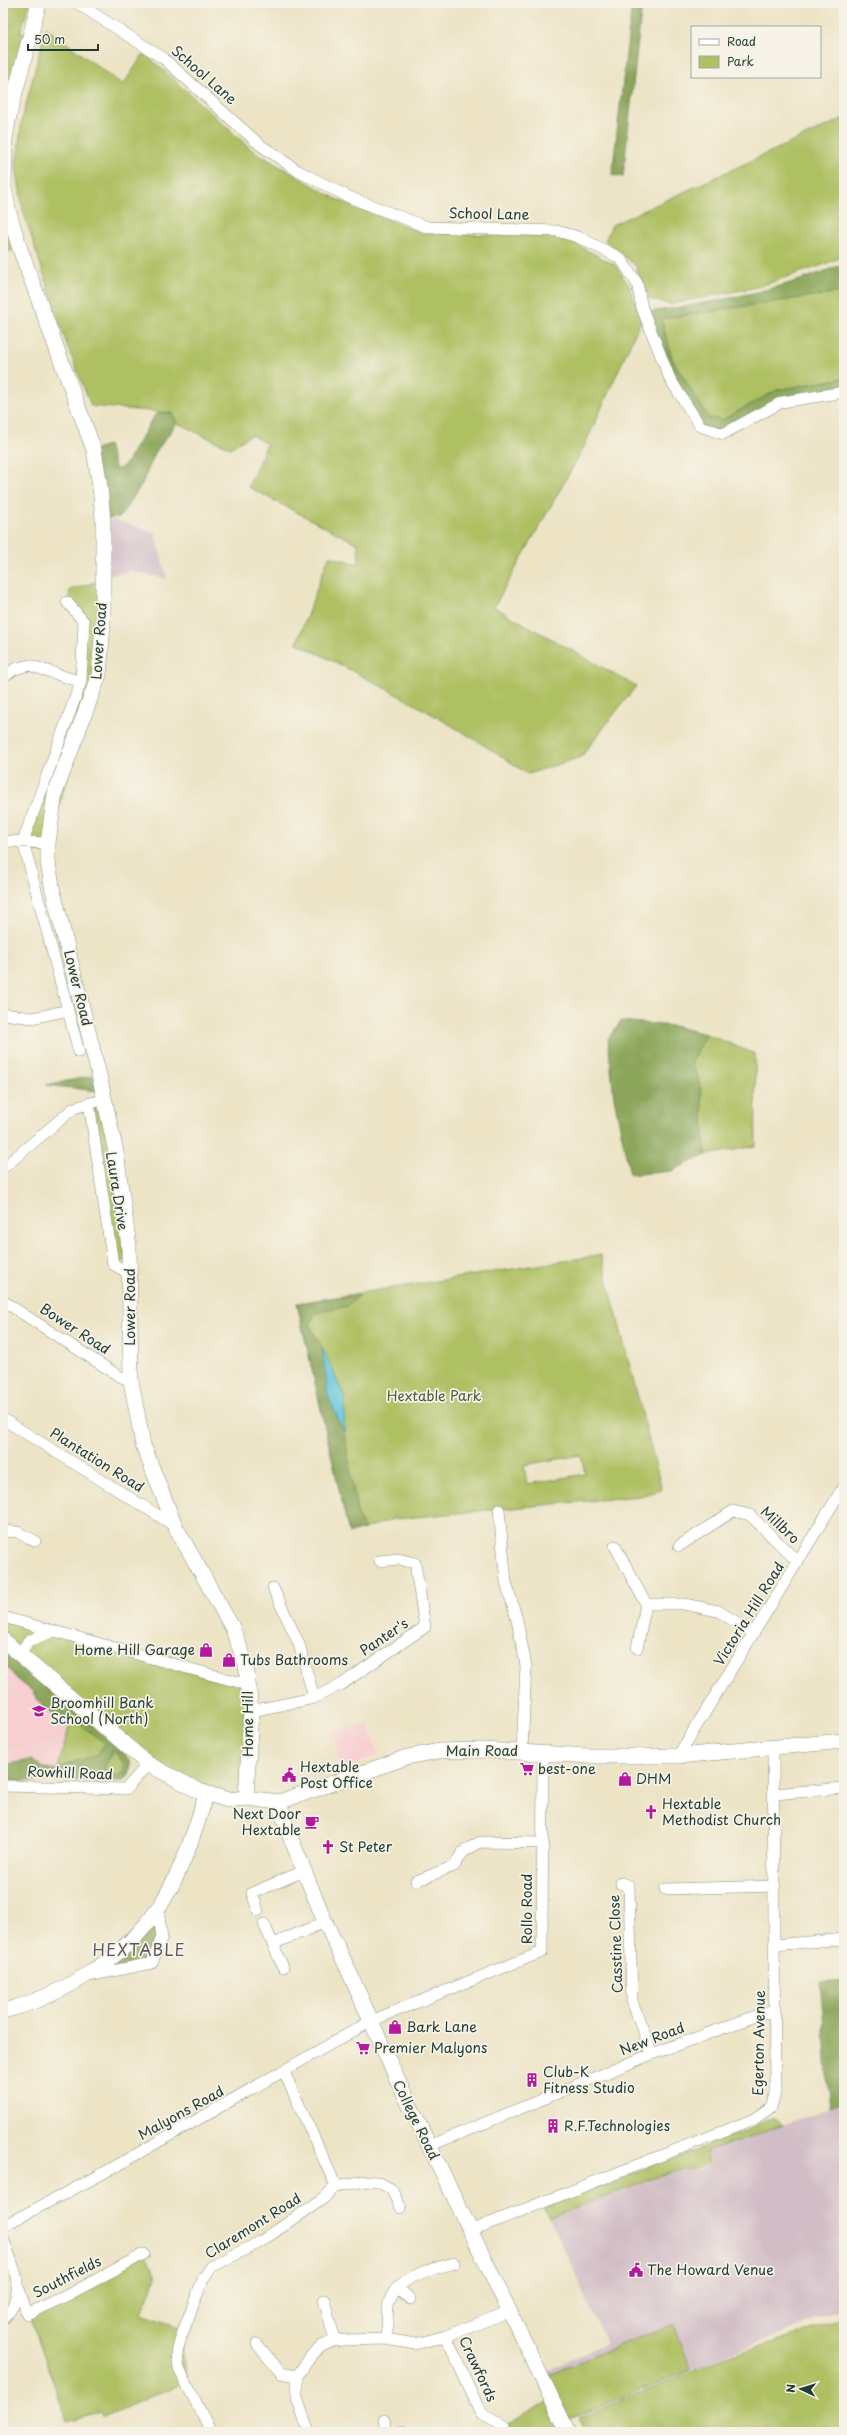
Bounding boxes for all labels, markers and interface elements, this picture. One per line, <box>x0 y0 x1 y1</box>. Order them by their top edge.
scale bar <box>28 26 98 52</box>
legend <box>691 26 821 78</box>
text: 50 m <box>34 30 65 48</box>
text: Road <box>727 32 756 50</box>
street label: School Lane <box>167 40 242 109</box>
text: Park <box>727 52 754 70</box>
street label: School Lane <box>448 202 530 225</box>
street label: Lower Road <box>85 602 112 680</box>
street label: Lower Road <box>59 948 98 1028</box>
street label: Laura Drive <box>101 1150 134 1232</box>
street label: Lower Road <box>119 1268 140 1346</box>
street label: Bower Road <box>36 1298 115 1359</box>
park label: Hextable Park <box>387 1385 482 1406</box>
street label: Plantation Road <box>46 1422 148 1497</box>
street label: Millbro <box>756 1501 805 1548</box>
street label: Victoria Hill Road <box>708 1558 789 1670</box>
street label: Panter's <box>355 1613 412 1660</box>
place label: Home Hill Garage <box>74 1639 195 1660</box>
shop icon: Home Hill Garage <box>198 1642 214 1658</box>
place label: Tubs Bathrooms <box>240 1649 349 1670</box>
shop icon: Tubs Bathrooms <box>221 1652 237 1668</box>
street label: Home Hill <box>237 1691 258 1757</box>
place label: Broomhill Bank School (North) <box>50 1692 154 1729</box>
school or university icon: Broomhill Bank School (North) <box>31 1703 47 1719</box>
street label: Main Road <box>446 1740 518 1761</box>
place label: Hextable Post Office <box>300 1756 373 1793</box>
place label: best-one <box>538 1758 596 1779</box>
street label: Rowhill Road <box>27 1761 113 1784</box>
supermarket icon: best-one <box>519 1761 535 1777</box>
public building icon: Hextable Post Office <box>281 1767 297 1783</box>
place label: DHM <box>636 1768 671 1789</box>
shop icon: DHM <box>617 1771 633 1787</box>
place label: Hextable Methodist Church <box>662 1793 781 1830</box>
place label: Next Door Hextable <box>232 1803 301 1840</box>
church icon: Hextable Methodist Church <box>643 1804 659 1820</box>
cafe icon: Next Door Hextable <box>304 1814 320 1830</box>
place label: St Peter <box>339 1836 393 1857</box>
church icon: St Peter <box>320 1839 336 1855</box>
street label: Rollo Road <box>516 1874 537 1944</box>
street label: Casstine Close <box>603 1894 628 1994</box>
district label: HEXTABLE <box>92 1937 186 1961</box>
street label: Egerton Avenue <box>747 1990 770 2096</box>
place label: Bark Lane <box>406 2016 477 2037</box>
street label: New Road <box>616 2017 687 2061</box>
shop icon: Bark Lane <box>387 2019 403 2035</box>
place label: Premier Malyons <box>374 2037 487 2058</box>
supermarket icon: Premier Malyons <box>355 2040 371 2056</box>
place label: Club-K Fitness Studio <box>543 2061 635 2098</box>
building icon: Club-K Fitness Studio <box>524 2072 540 2088</box>
street label: College Road <box>388 2076 445 2163</box>
street label: Malyons Road <box>134 2080 228 2145</box>
place label: R.F.Technologies <box>564 2115 670 2136</box>
building icon: R.F.Technologies <box>545 2118 561 2134</box>
street label: Claremont Road <box>201 2188 305 2264</box>
street label: Southfields <box>29 2250 105 2303</box>
place label: The Howard Venue <box>647 2259 774 2280</box>
public building icon: The Howard Venue <box>628 2262 644 2278</box>
street label: Crawfords <box>454 2333 503 2405</box>
north arrow <box>781 2369 821 2409</box>
text: N <box>782 2383 799 2393</box>

